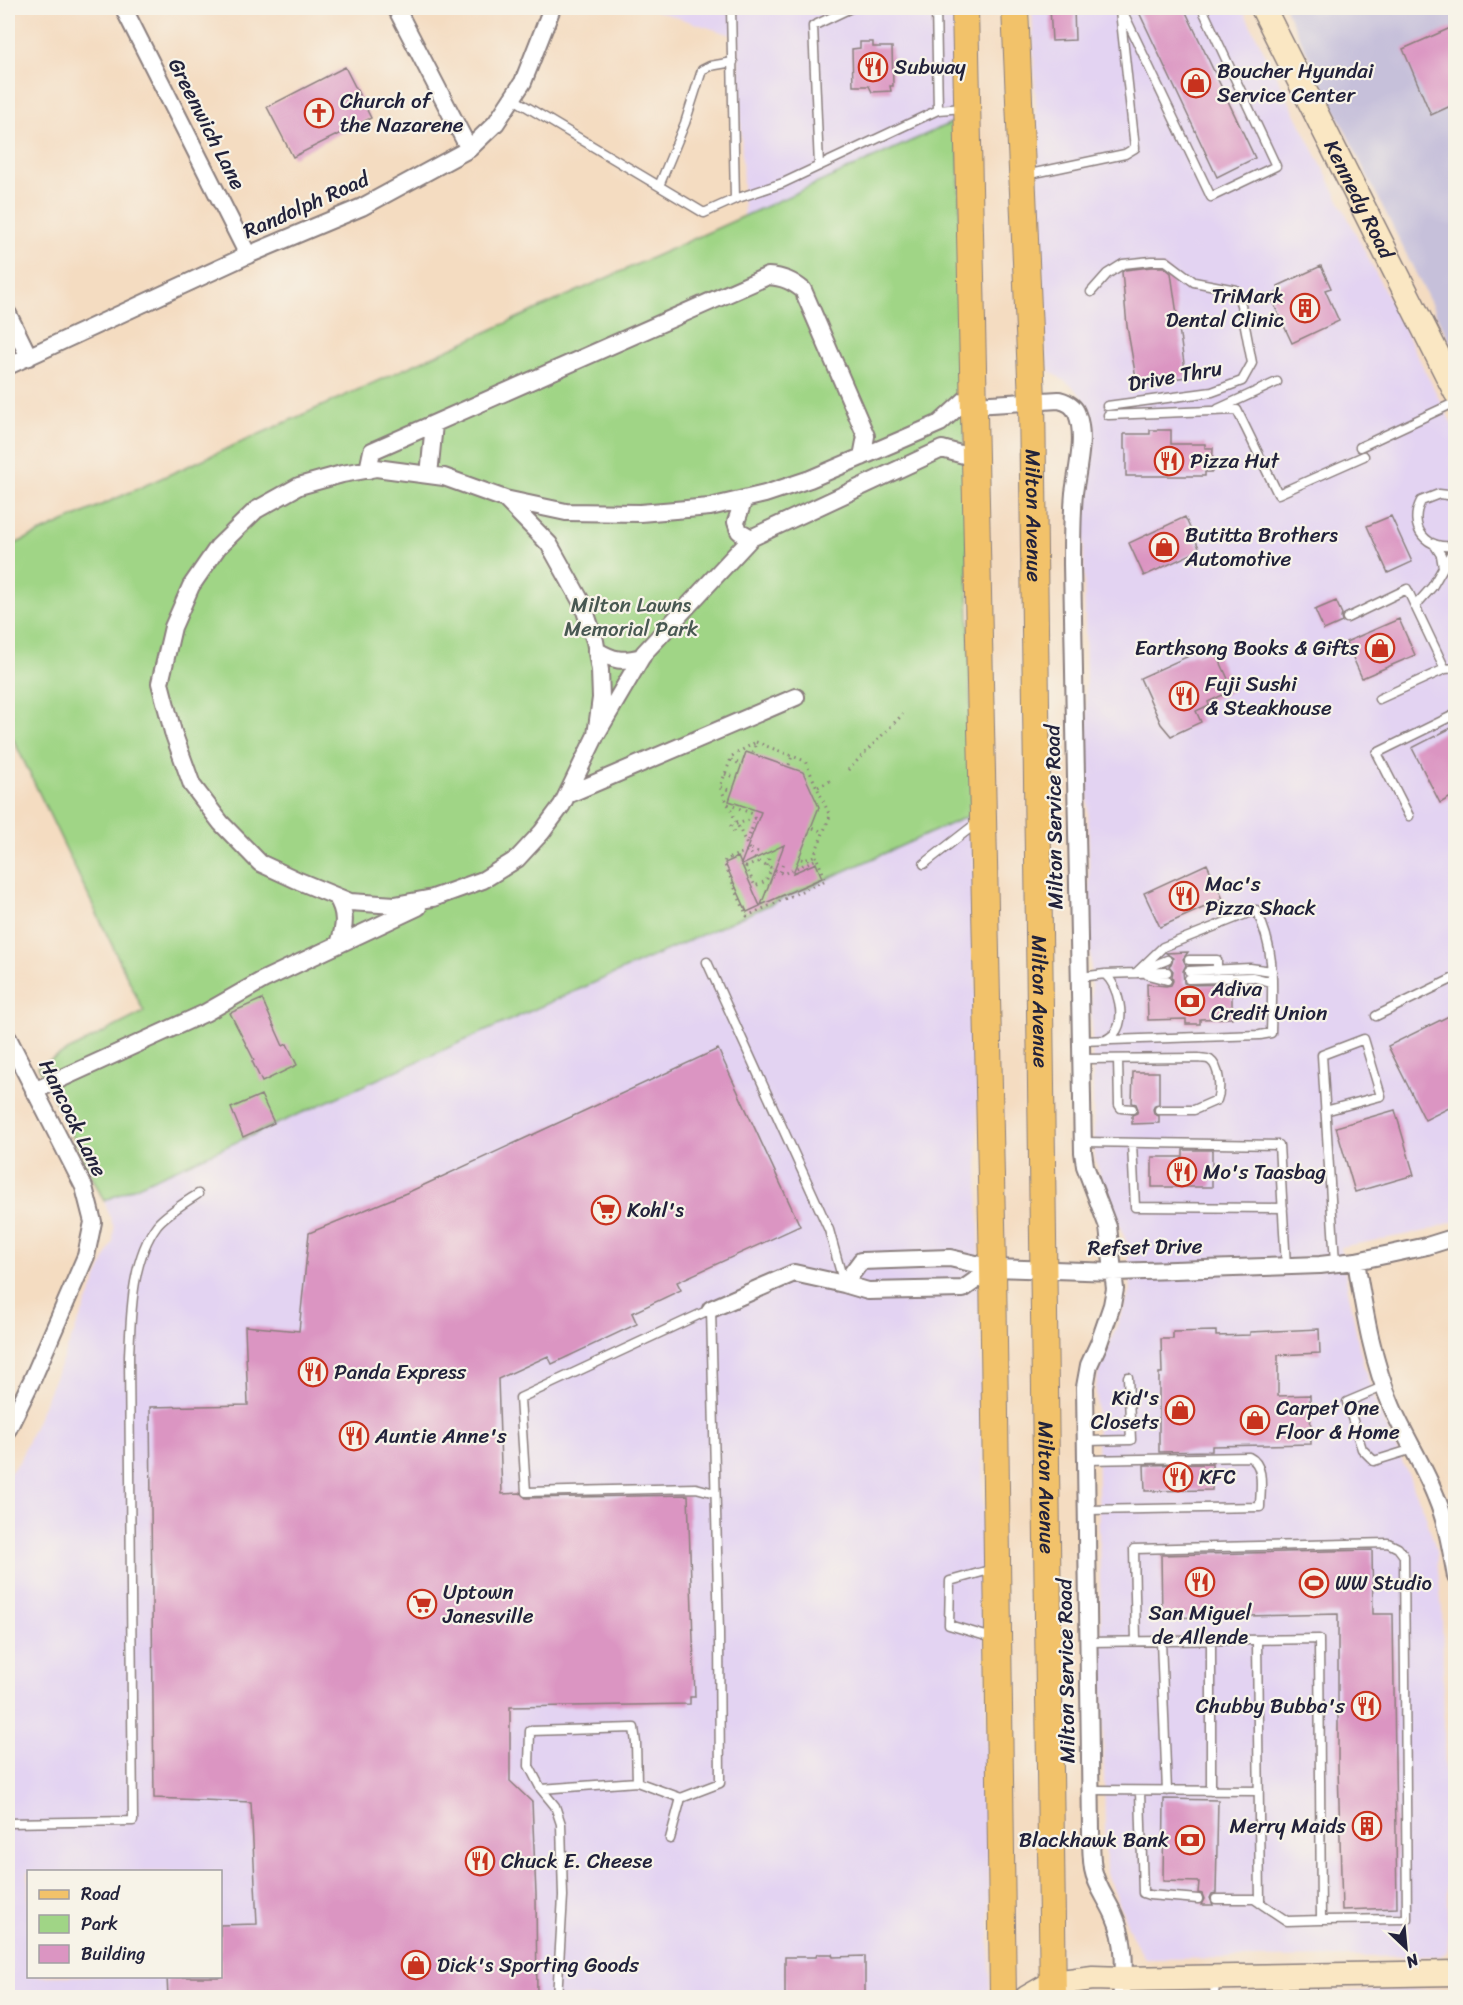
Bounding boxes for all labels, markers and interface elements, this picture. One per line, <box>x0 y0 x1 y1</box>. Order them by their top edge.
place label: Subway <box>894 48 966 86</box>
street label: Greenwich Lane <box>157 51 257 197</box>
restaurant icon: Subway <box>857 51 889 83</box>
place label: Boucher Hyundai Service Center <box>1217 52 1375 114</box>
shop icon: Boucher Hyundai Service Center <box>1180 67 1212 99</box>
place label: Church of the Nazarene <box>340 82 464 144</box>
church icon: Church of the Nazarene <box>303 97 335 129</box>
street label: Kennedy Road <box>1313 133 1406 267</box>
street label: Randolph Road <box>237 159 377 250</box>
place label: TriMark Dental Clinic <box>1166 277 1285 339</box>
building icon: TriMark Dental Clinic <box>1289 292 1321 324</box>
street label: Drive Thru <box>1125 349 1225 403</box>
place label: Pizza Hut <box>1190 442 1281 480</box>
restaurant icon: Pizza Hut <box>1153 445 1185 477</box>
street label: Milton Avenue <box>1014 449 1053 582</box>
place label: Butitta Brothers Automotive <box>1184 516 1338 578</box>
shop icon: Butitta Brothers Automotive <box>1148 531 1180 563</box>
park label: Milton Lawns Memorial Park <box>564 586 698 648</box>
place label: Earthsong Books & Gifts <box>1135 629 1359 667</box>
shop icon: Earthsong Books & Gifts <box>1364 632 1396 664</box>
place label: Fuji Sushi & Steakhouse <box>1205 665 1332 727</box>
restaurant icon: Fuji Sushi & Steakhouse <box>1168 680 1200 712</box>
street label: Milton Service Road <box>1033 722 1075 910</box>
place label: Mac's Pizza Shack <box>1205 865 1316 927</box>
restaurant icon: Mac's Pizza Shack <box>1168 880 1200 912</box>
street label: Milton Avenue <box>1020 935 1060 1068</box>
place label: Adiva Credit Union <box>1210 970 1327 1032</box>
bank icon: Adiva Credit Union <box>1174 985 1206 1017</box>
street label: Hancock Lane <box>28 1052 118 1184</box>
place label: Mo's Taasbag <box>1203 1153 1327 1191</box>
restaurant icon: Mo's Taasbag <box>1166 1156 1198 1188</box>
place label: Kohl's <box>627 1191 684 1229</box>
supermarket icon: Kohl's <box>590 1194 622 1226</box>
street label: Refset Drive <box>1087 1227 1203 1267</box>
place label: Panda Express <box>334 1353 466 1391</box>
restaurant icon: Panda Express <box>297 1356 329 1388</box>
place label: Kid's Closets <box>1091 1379 1159 1441</box>
place label: Carpet One Floor & Home <box>1276 1389 1400 1451</box>
shop icon: Kid's Closets <box>1164 1394 1196 1426</box>
shop icon: Carpet One Floor & Home <box>1239 1404 1271 1436</box>
place label: Auntie Anne's <box>374 1417 507 1455</box>
restaurant icon: Auntie Anne's <box>338 1420 370 1452</box>
street label: Milton Avenue <box>1026 1421 1066 1554</box>
place label: KFC <box>1199 1458 1236 1496</box>
restaurant icon: KFC <box>1162 1461 1194 1493</box>
place label: WW Studio <box>1335 1564 1432 1602</box>
restaurant icon: San Miguel de Allende <box>1184 1566 1216 1598</box>
sports icon: WW Studio <box>1298 1567 1330 1599</box>
place label: Uptown Janesville <box>442 1573 534 1635</box>
street label: Milton Service Road <box>1045 1576 1087 1764</box>
supermarket icon: Uptown Janesville <box>406 1588 438 1620</box>
place label: San Miguel de Allende <box>1149 1594 1252 1656</box>
place label: Chubby Bubba's <box>1196 1687 1345 1725</box>
restaurant icon: Chubby Bubba's <box>1350 1690 1382 1722</box>
place label: Merry Maids <box>1230 1807 1346 1845</box>
building icon: Merry Maids <box>1351 1810 1383 1842</box>
place label: Blackhawk Bank <box>1019 1821 1169 1859</box>
bank icon: Blackhawk Bank <box>1174 1824 1206 1856</box>
place label: Chuck E. Cheese <box>501 1842 652 1880</box>
restaurant icon: Chuck E. Cheese <box>464 1845 496 1877</box>
legend <box>27 1870 222 1978</box>
text: Road <box>81 1878 121 1910</box>
text: Park <box>81 1908 118 1940</box>
north arrow <box>1376 1918 1436 1978</box>
text: Building <box>81 1938 145 1970</box>
text: N <box>1400 1945 1425 1977</box>
place label: Dick's Sporting Goods <box>437 1946 639 1984</box>
shop icon: Dick's Sporting Goods <box>400 1949 432 1981</box>

